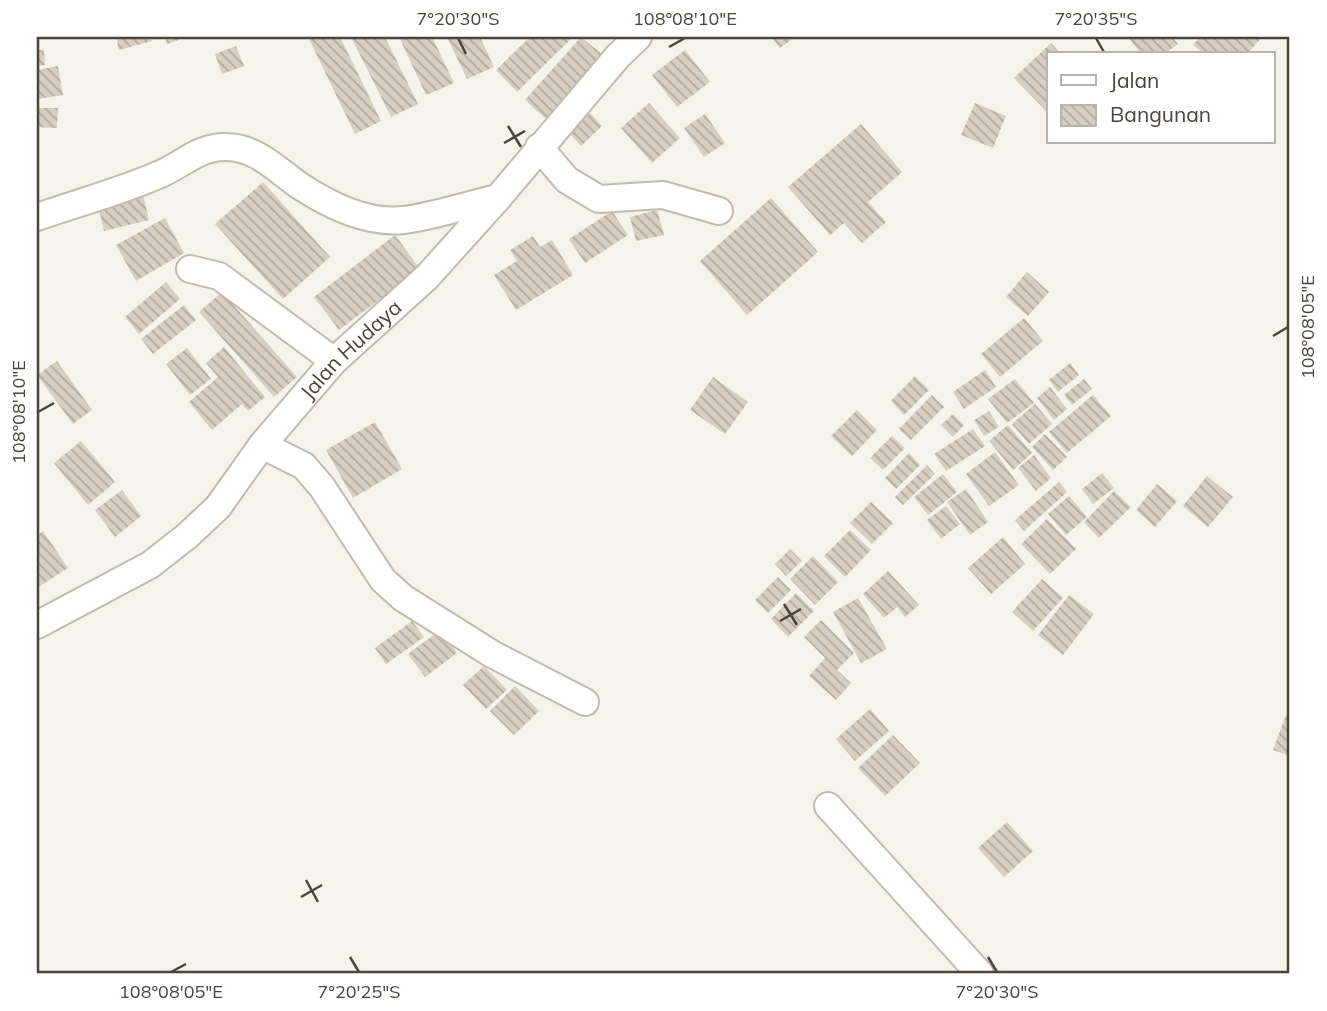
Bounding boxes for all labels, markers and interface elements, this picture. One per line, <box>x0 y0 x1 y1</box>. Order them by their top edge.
text: 7°20'30"S <box>417 7 499 30</box>
text: 108°08'10"E <box>633 7 737 30</box>
text: 7°20'35"S <box>1055 7 1137 30</box>
legend <box>1047 52 1274 144</box>
text: Jalan <box>1110 67 1159 93</box>
text: Bangunan <box>1110 101 1211 127</box>
text: 108°08'05"E <box>1296 275 1319 379</box>
street label: Jalan Hudaya <box>294 294 406 404</box>
text: 108°08'10"E <box>7 360 30 464</box>
text: 108°08'05"E <box>119 980 223 1003</box>
text: 7°20'25"S <box>318 980 400 1003</box>
text: 7°20'30"S <box>956 980 1038 1003</box>

